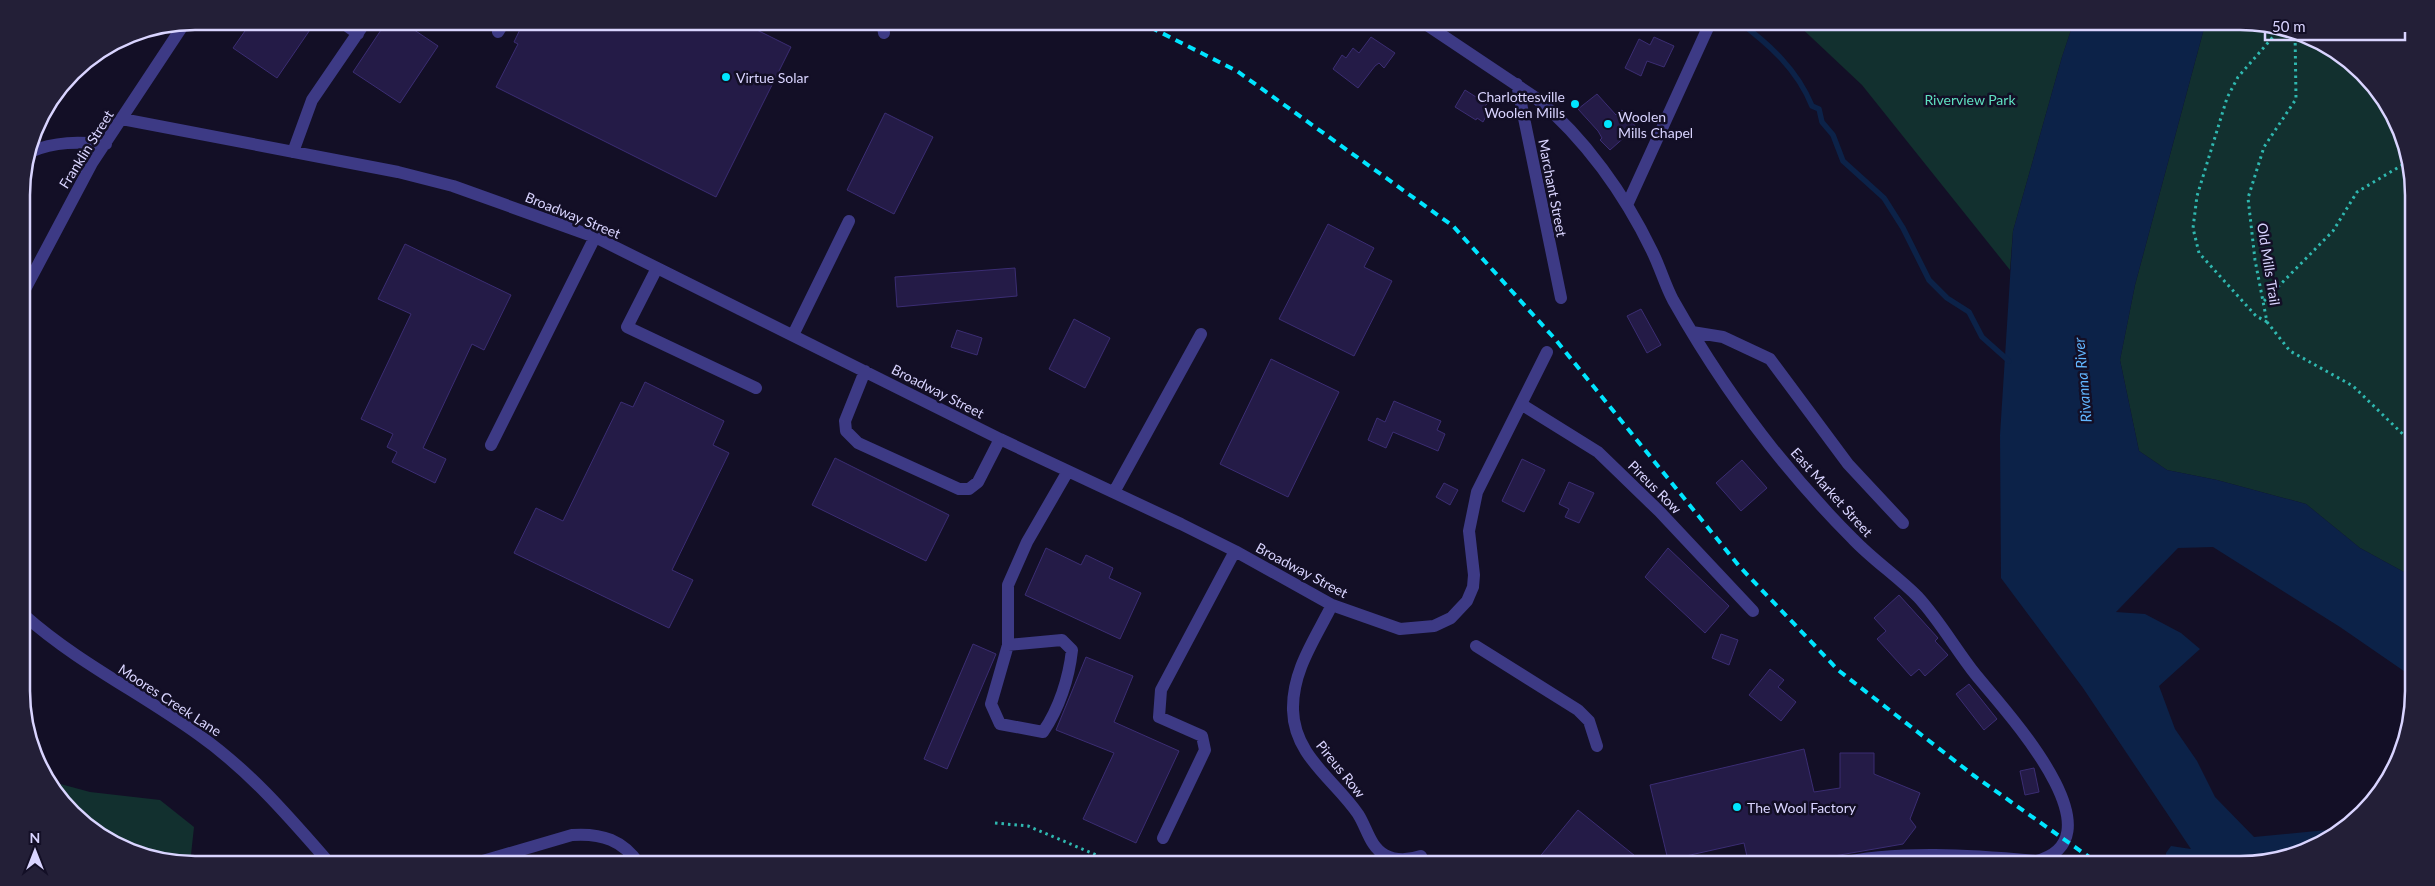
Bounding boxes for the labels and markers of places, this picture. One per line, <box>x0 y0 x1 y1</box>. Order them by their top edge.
place label: Virtue Solar <box>736 69 809 86</box>
marker: Virtue Solar <box>720 71 732 83</box>
place label: Charlottesville Woolen Mills <box>1477 88 1565 121</box>
marker: Charlottesville Woolen Mills <box>1569 98 1581 110</box>
place label: Woolen Mills Chapel <box>1618 108 1693 141</box>
marker: Woolen Mills Chapel <box>1602 118 1614 130</box>
place label: The Wool Factory <box>1747 799 1857 816</box>
marker: The Wool Factory <box>1731 801 1743 813</box>

